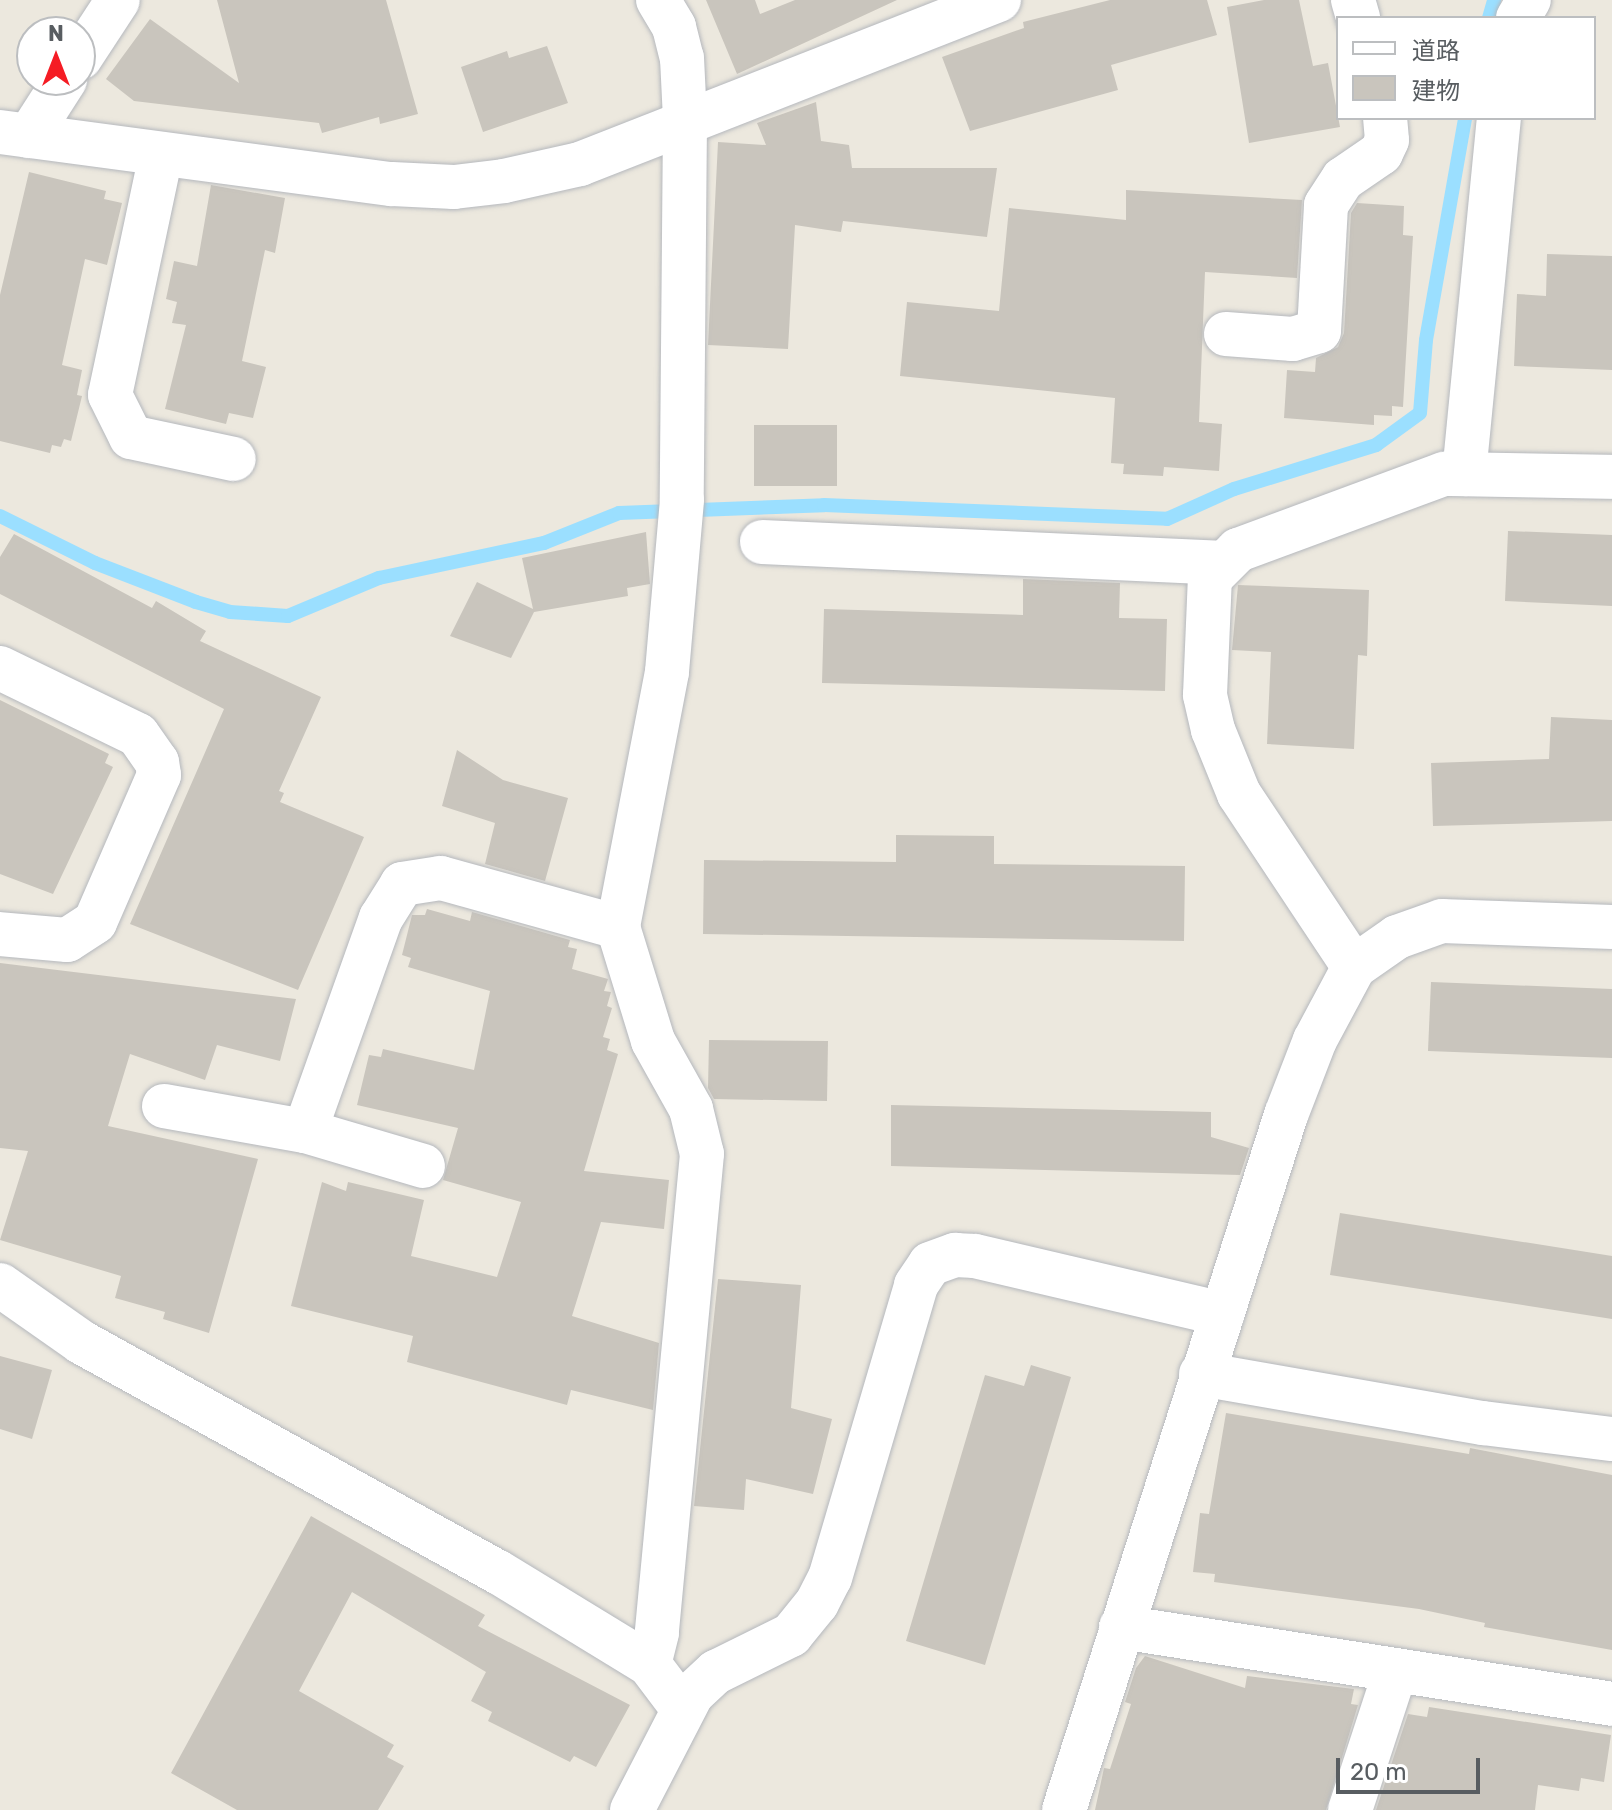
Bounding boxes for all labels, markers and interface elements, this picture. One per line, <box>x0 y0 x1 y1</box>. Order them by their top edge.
north arrow <box>16 16 96 96</box>
legend <box>1336 16 1596 120</box>
text: N <box>48 20 64 47</box>
text: 道路 <box>1412 37 1460 65</box>
text: 建物 <box>1412 77 1460 105</box>
scale bar <box>1340 1742 1484 1792</box>
text: 20 m <box>1350 1758 1407 1786</box>

